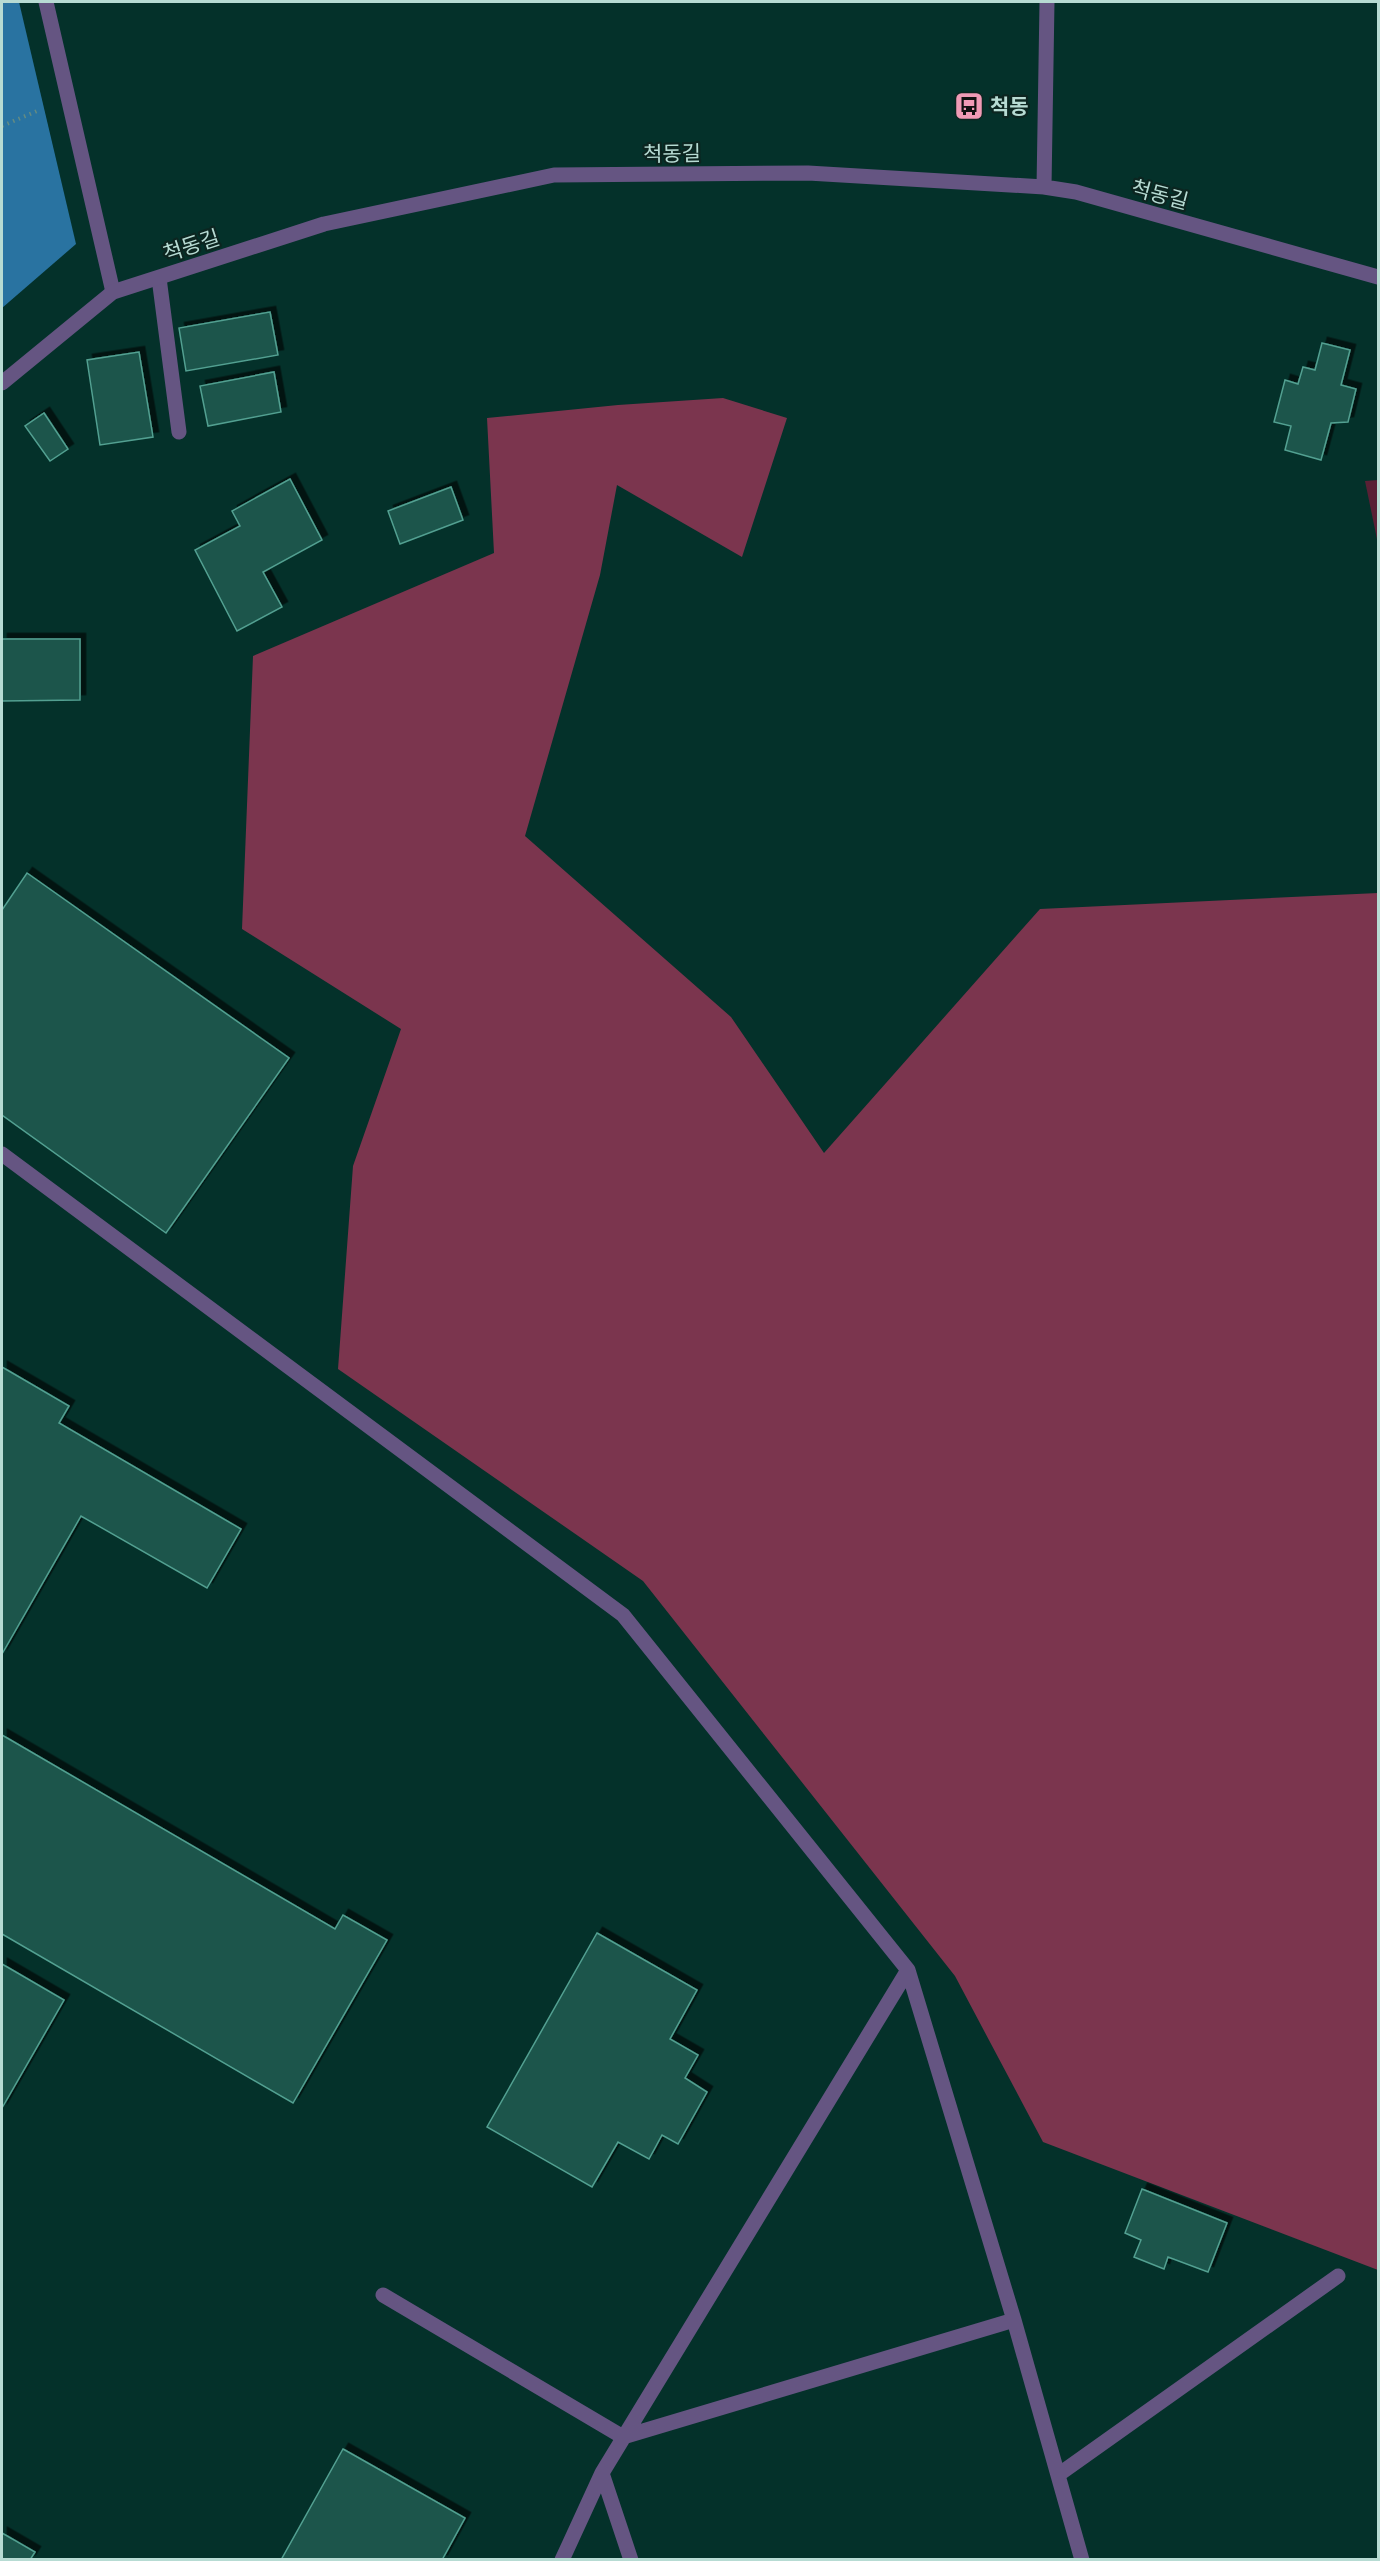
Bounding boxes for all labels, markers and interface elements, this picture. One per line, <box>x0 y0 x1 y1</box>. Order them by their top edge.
bus stop icon: 척동 <box>953 90 985 122</box>
place label: 척동 <box>990 94 1029 118</box>
street label: 척동길 <box>643 140 701 166</box>
street label: 척동길 <box>1129 175 1191 213</box>
street label: 척동길 <box>160 225 222 265</box>

